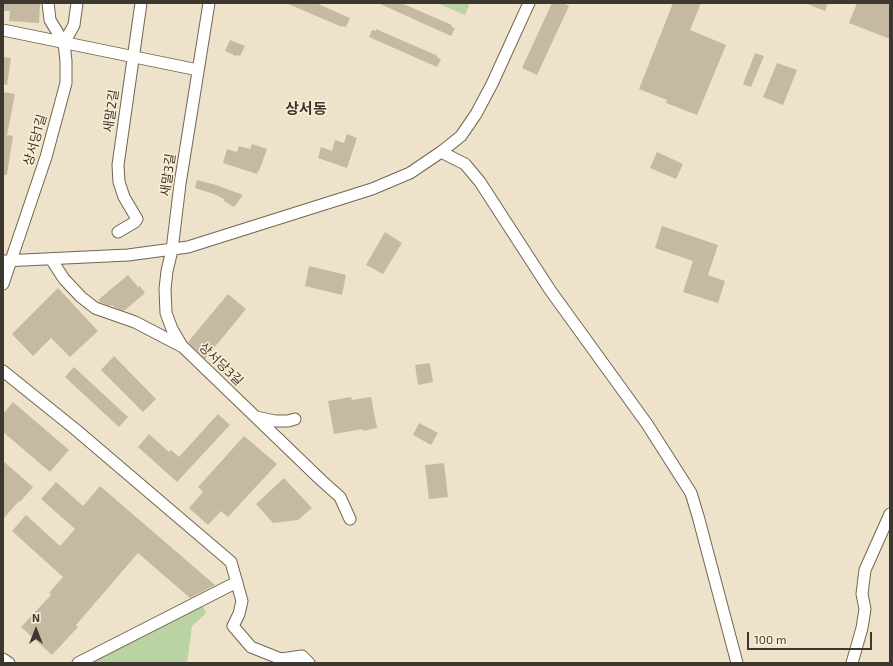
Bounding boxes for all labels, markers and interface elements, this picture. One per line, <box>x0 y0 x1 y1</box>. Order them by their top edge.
street label: 새말2길 <box>100 89 122 133</box>
district label: 상서동 <box>285 100 327 118</box>
street label: 상서당1길 <box>20 112 50 168</box>
street label: 새말3길 <box>157 153 179 197</box>
street label: 상서당3길 <box>196 339 246 389</box>
north arrow <box>16 610 56 650</box>
text: N <box>32 611 40 624</box>
scale bar <box>749 624 874 650</box>
text: 100 m <box>754 632 786 646</box>

